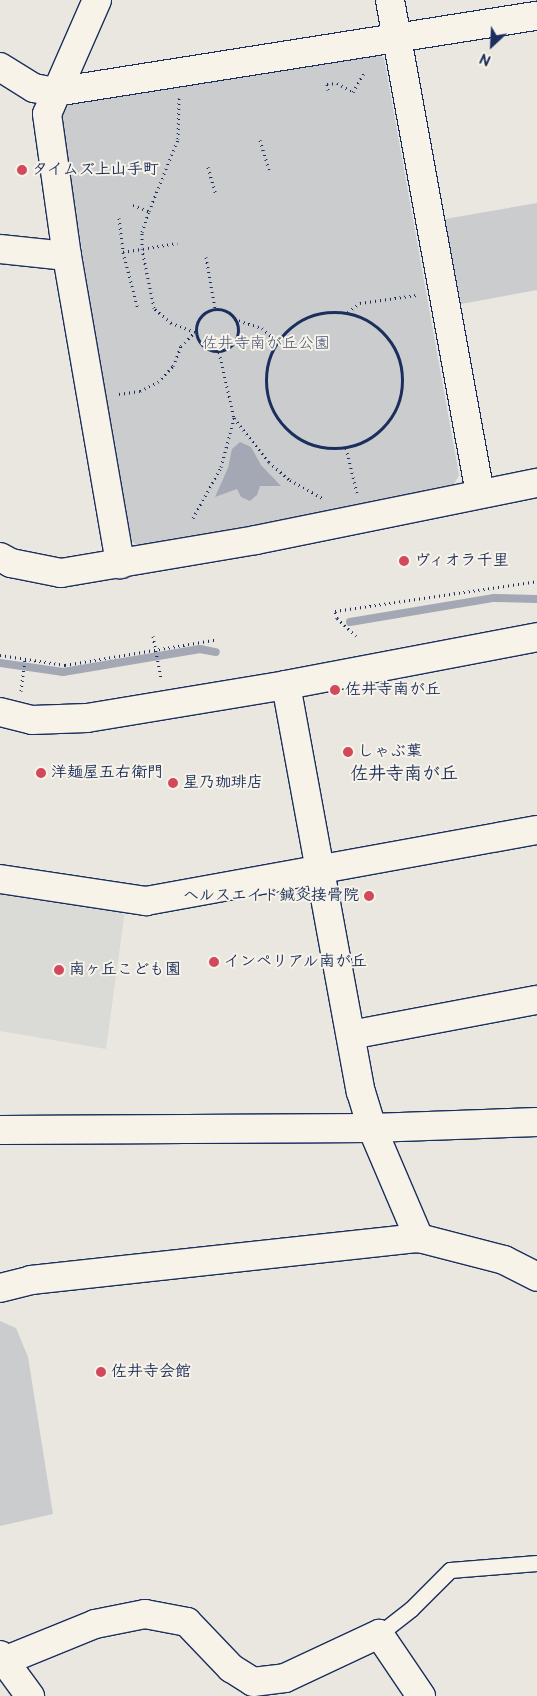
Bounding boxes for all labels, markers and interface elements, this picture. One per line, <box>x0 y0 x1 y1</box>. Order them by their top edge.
north arrow <box>467 20 517 70</box>
text: N <box>477 49 494 69</box>
place label: タイムズ上山手町 <box>32 160 160 180</box>
marker: タイムズ上山手町 <box>16 164 28 176</box>
park label: 佐井寺南が丘公園 <box>202 334 330 354</box>
place label: ヴィオラ千里 <box>414 551 510 571</box>
marker: ヴィオラ千里 <box>398 555 410 567</box>
place label: 佐井寺南が丘 <box>345 680 441 700</box>
marker: 佐井寺南が丘 <box>329 684 341 696</box>
place label: しゃぶ葉 <box>358 742 422 762</box>
marker: しゃぶ葉 <box>342 746 354 758</box>
place label: 洋麺屋五右衛門 <box>51 763 163 783</box>
district label: 佐井寺南が丘 <box>350 763 458 785</box>
marker: 洋麺屋五右衛門 <box>35 767 47 779</box>
place label: 星乃珈琲店 <box>183 773 263 793</box>
marker: 星乃珈琲店 <box>167 777 179 789</box>
place label: ヘルスエイド鍼灸接骨院 <box>183 886 359 906</box>
marker: ヘルスエイド鍼灸接骨院 <box>363 890 375 902</box>
place label: インペリアル南が丘 <box>224 952 368 972</box>
marker: インペリアル南が丘 <box>208 956 220 968</box>
place label: 南ヶ丘こども園 <box>69 960 181 980</box>
marker: 南ヶ丘こども園 <box>53 964 65 976</box>
place label: 佐井寺会館 <box>111 1362 191 1382</box>
marker: 佐井寺会館 <box>95 1366 107 1378</box>

